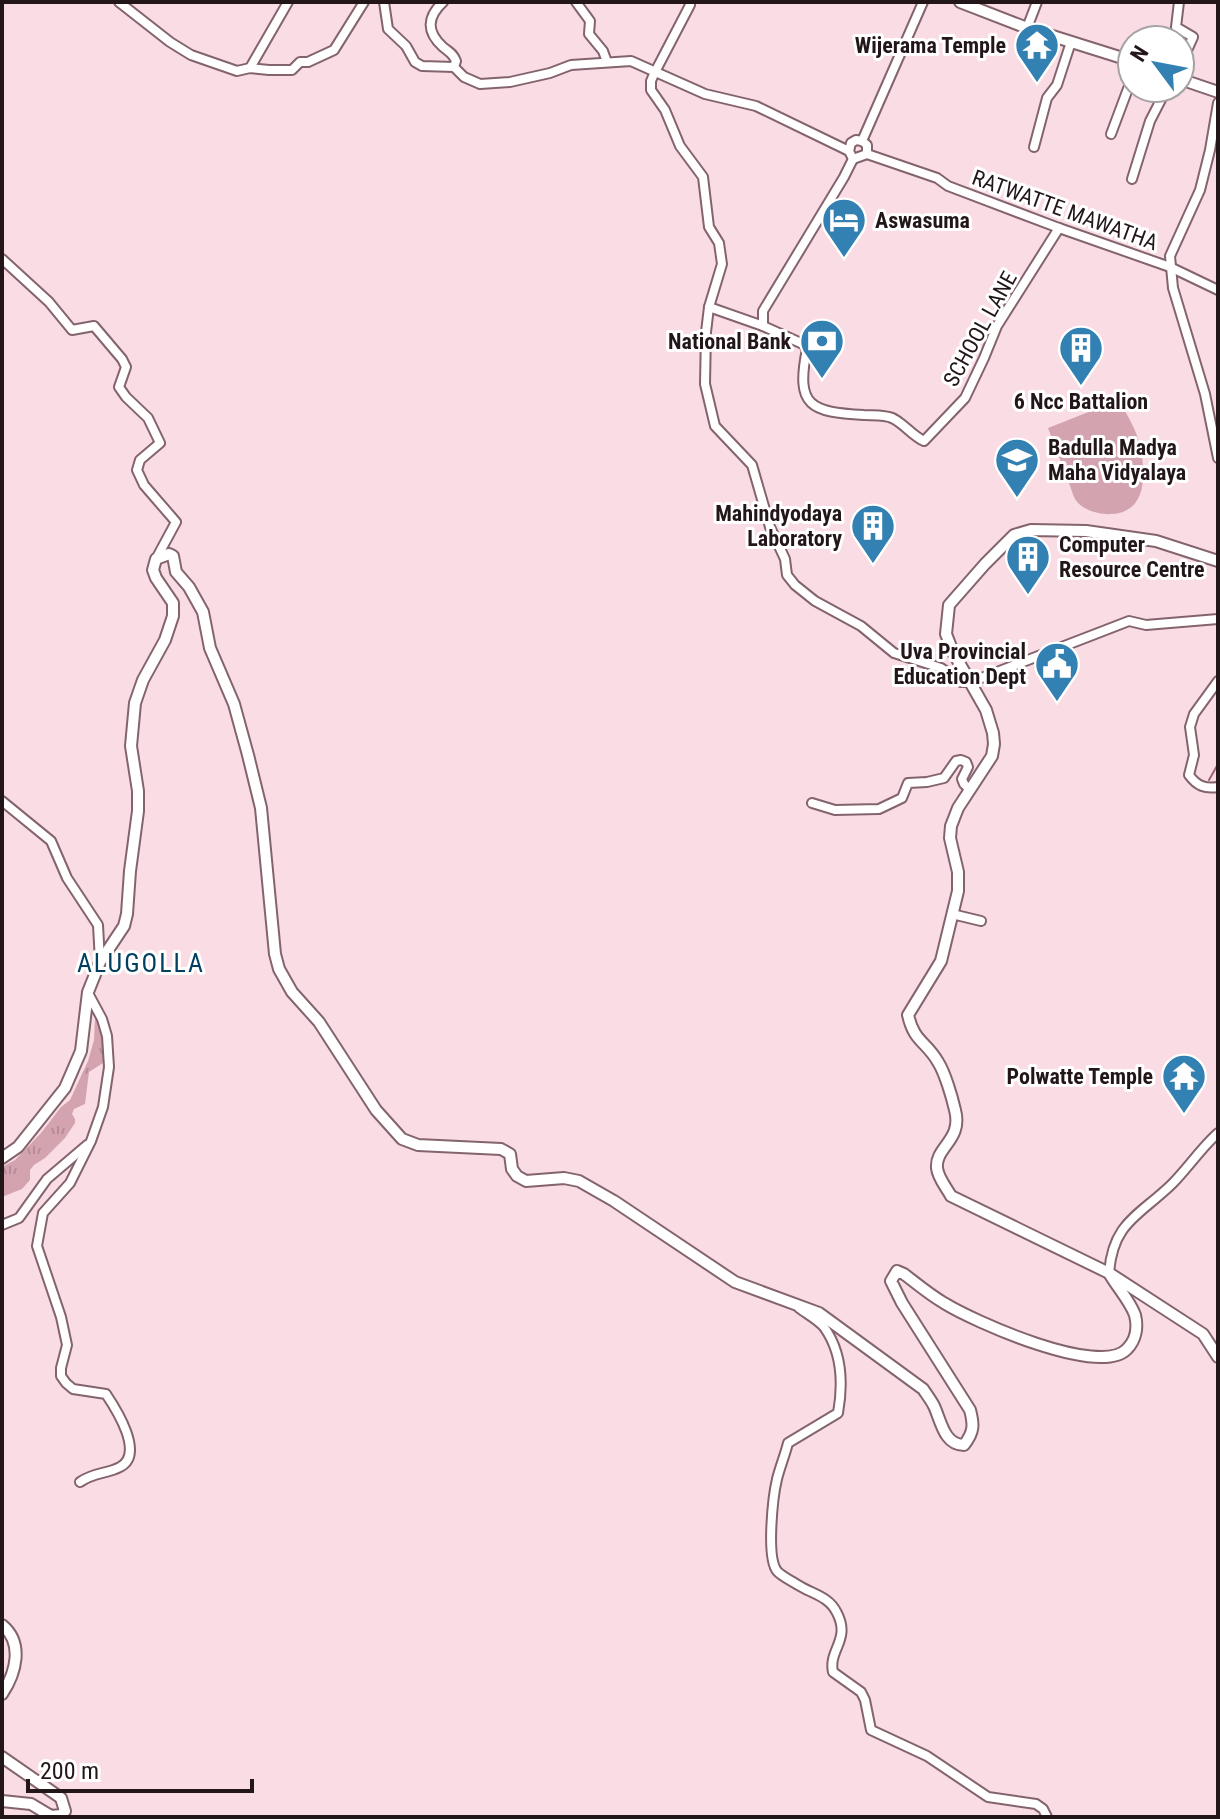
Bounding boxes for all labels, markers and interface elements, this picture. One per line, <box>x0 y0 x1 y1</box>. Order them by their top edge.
temple icon: Wijerama Temple <box>1013 21 1061 84</box>
north arrow <box>1116 24 1196 104</box>
place label: Wijerama Temple <box>855 33 1006 58</box>
text: N <box>1125 41 1154 66</box>
street label: RATWATTE MAWATHA <box>969 165 1161 255</box>
hotel icon: Aswasuma <box>820 196 868 259</box>
place label: Aswasuma <box>875 208 970 233</box>
street label: SCHOOL LANE <box>938 267 1022 391</box>
bank icon: National Bank <box>798 317 846 380</box>
building icon: 6 Ncc Battalion <box>1057 324 1105 387</box>
place label: National Bank <box>668 329 791 354</box>
place label: 6 Ncc Battalion <box>1014 389 1148 414</box>
place label: Badulla Madya Maha Vidyalaya <box>1048 435 1186 485</box>
school or university icon: Badulla Madya Maha Vidyalaya <box>993 436 1041 499</box>
place label: Mahindyodaya Laboratory <box>715 501 842 551</box>
building icon: Mahindyodaya Laboratory <box>849 502 897 565</box>
place label: Computer Resource Centre <box>1059 532 1205 582</box>
building icon: Computer Resource Centre <box>1004 533 1052 596</box>
place label: Uva Provincial Education Dept <box>893 639 1026 689</box>
public building icon: Uva Provincial Education Dept <box>1033 640 1081 703</box>
district label: ALUGOLLA <box>77 948 205 978</box>
temple icon: Polwatte Temple <box>1160 1052 1208 1115</box>
place label: Polwatte Temple <box>1007 1064 1153 1089</box>
scale bar <box>28 1743 252 1793</box>
text: 200 m <box>40 1757 99 1785</box>

